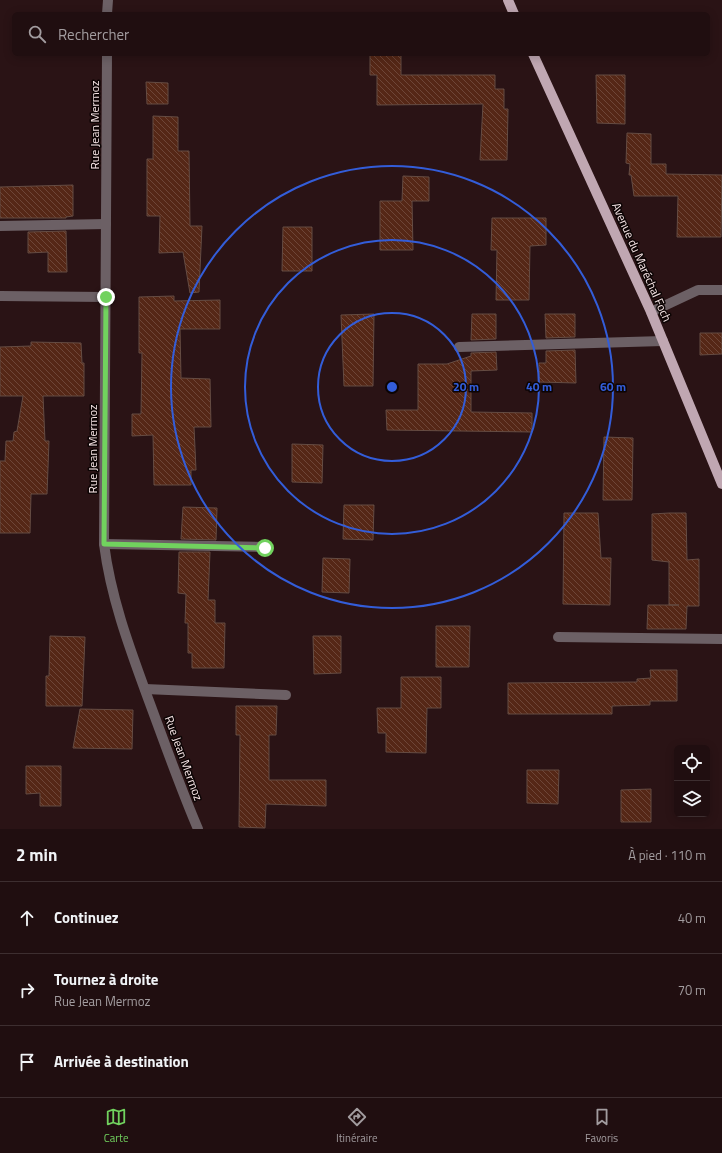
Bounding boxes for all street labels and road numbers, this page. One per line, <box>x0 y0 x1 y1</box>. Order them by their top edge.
street label: Rue Jean Mermoz <box>85 80 104 170</box>
street label: Avenue du Maréchal Foch <box>607 199 677 325</box>
street label: Rue Jean Mermoz <box>83 404 102 494</box>
street label: Rue Jean Mermoz <box>160 713 208 803</box>

